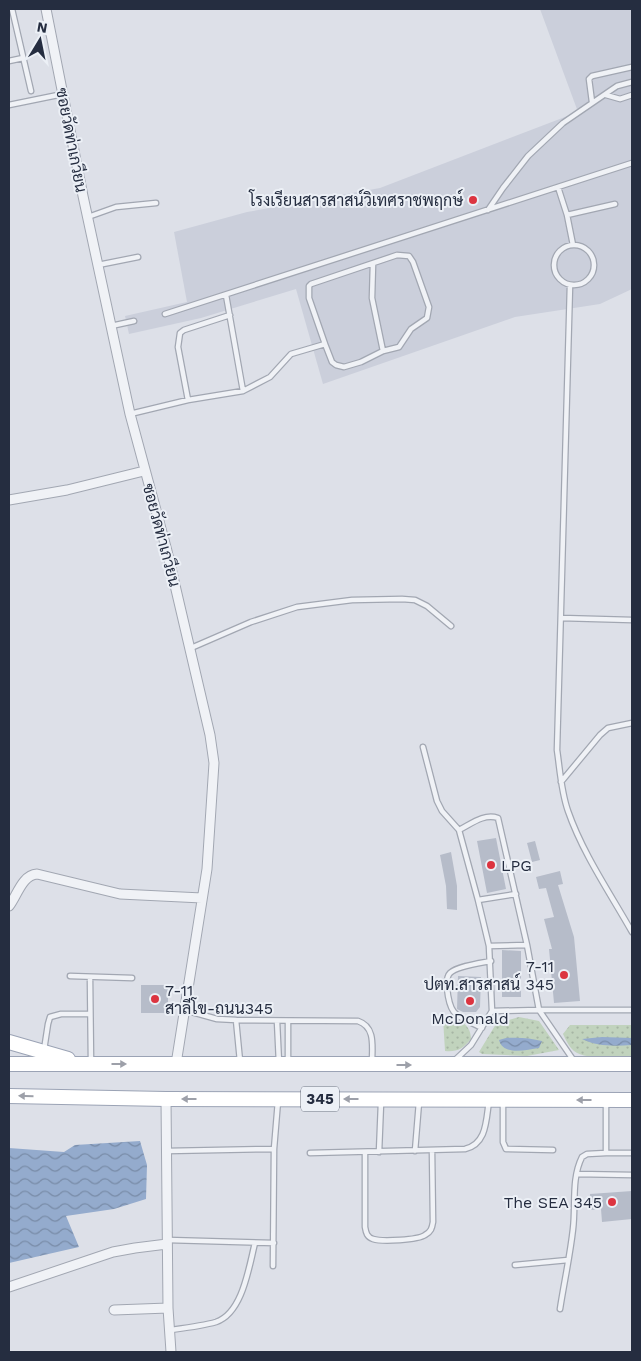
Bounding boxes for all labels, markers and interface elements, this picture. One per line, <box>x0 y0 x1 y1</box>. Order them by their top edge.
north arrow <box>15 15 65 65</box>
text: N <box>36 18 49 36</box>
street label: ซอยวัดท่าเกวียน <box>52 86 93 194</box>
place label: โรงเรียนสารสาสน์วิเทศราชพฤกษ์ <box>248 188 463 210</box>
marker: โรงเรียนสารสาสน์วิเทศราชพฤกษ์ <box>467 194 479 206</box>
street label: ซอยวัดท่าเกวียน <box>139 481 186 589</box>
place label: LPG <box>501 856 532 875</box>
marker: LPG <box>485 859 497 871</box>
place label: 7-11 ปตท.สารสาสน์ 345 <box>424 957 554 994</box>
marker: 7-11 ปตท.สารสาสน์ 345 <box>558 969 570 981</box>
place label: 7-11 สาลีโข-ถนน345 <box>165 981 273 1018</box>
marker: 7-11 สาลีโข-ถนน345 <box>149 993 161 1005</box>
marker: McDonald <box>464 995 476 1007</box>
place label: McDonald <box>431 1009 509 1028</box>
one-way arrow <box>111 1060 127 1068</box>
one-way arrow <box>396 1060 412 1068</box>
road number: 345 <box>301 1086 339 1112</box>
one-way arrow <box>18 1092 34 1100</box>
one-way arrow <box>180 1095 196 1103</box>
one-way arrow <box>343 1095 359 1103</box>
one-way arrow <box>575 1096 591 1104</box>
place label: The SEA 345 <box>504 1193 602 1212</box>
marker: The SEA 345 <box>606 1196 618 1208</box>

